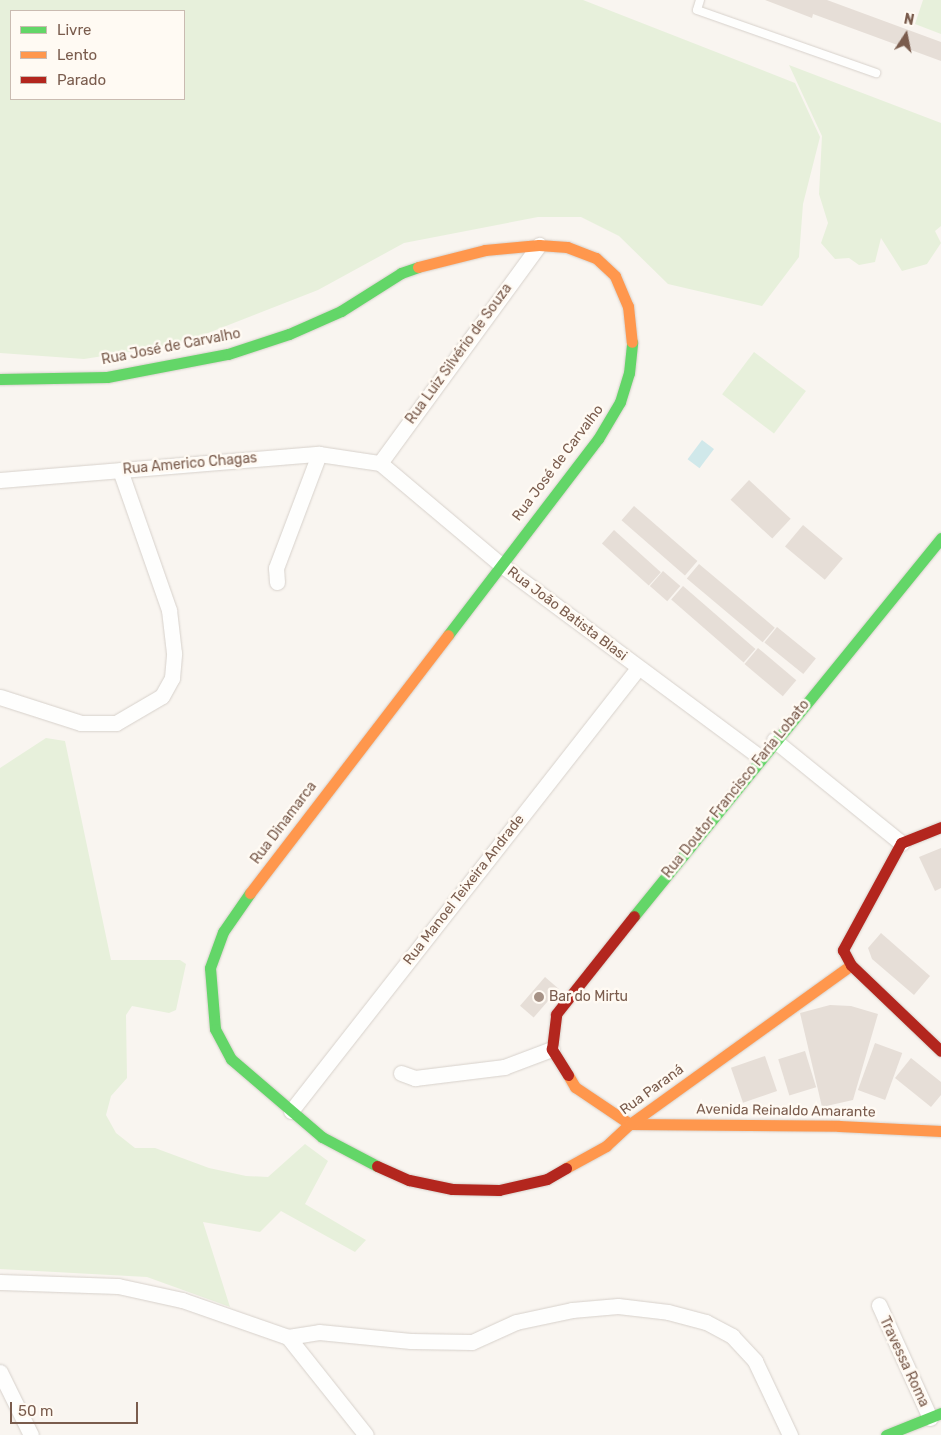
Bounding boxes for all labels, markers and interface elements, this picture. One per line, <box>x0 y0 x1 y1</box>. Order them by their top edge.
legend <box>10 10 185 100</box>
north arrow <box>881 10 931 60</box>
text: N <box>902 10 916 29</box>
text: Livre <box>57 21 91 39</box>
text: Lento <box>57 46 97 64</box>
text: Parado <box>57 71 106 89</box>
street label: Rua Luiz Silvério de Souza <box>402 281 516 427</box>
street label: Rua José de Carvalho <box>100 325 242 369</box>
street label: Rua José de Carvalho <box>509 402 607 524</box>
street label: Rua Americo Chagas <box>122 450 258 478</box>
street label: Rua João Batista Blasi <box>504 564 630 664</box>
street label: Rua Doutor Francisco Faria Lobato <box>659 696 813 882</box>
street label: Rua Dinamarca <box>248 778 320 868</box>
street label: Rua Manoel Teixeira Andrade <box>400 811 528 969</box>
place label: Bar do Mirtu <box>549 989 628 1005</box>
marker: Bar do Mirtu <box>533 991 545 1003</box>
street label: Rua Paraná <box>617 1061 687 1119</box>
street label: Avenida Reinaldo Amarante <box>696 1101 876 1121</box>
street label: Travessa Roma <box>876 1314 932 1410</box>
scale bar <box>12 1392 140 1424</box>
text: 50 m <box>18 1402 53 1420</box>

